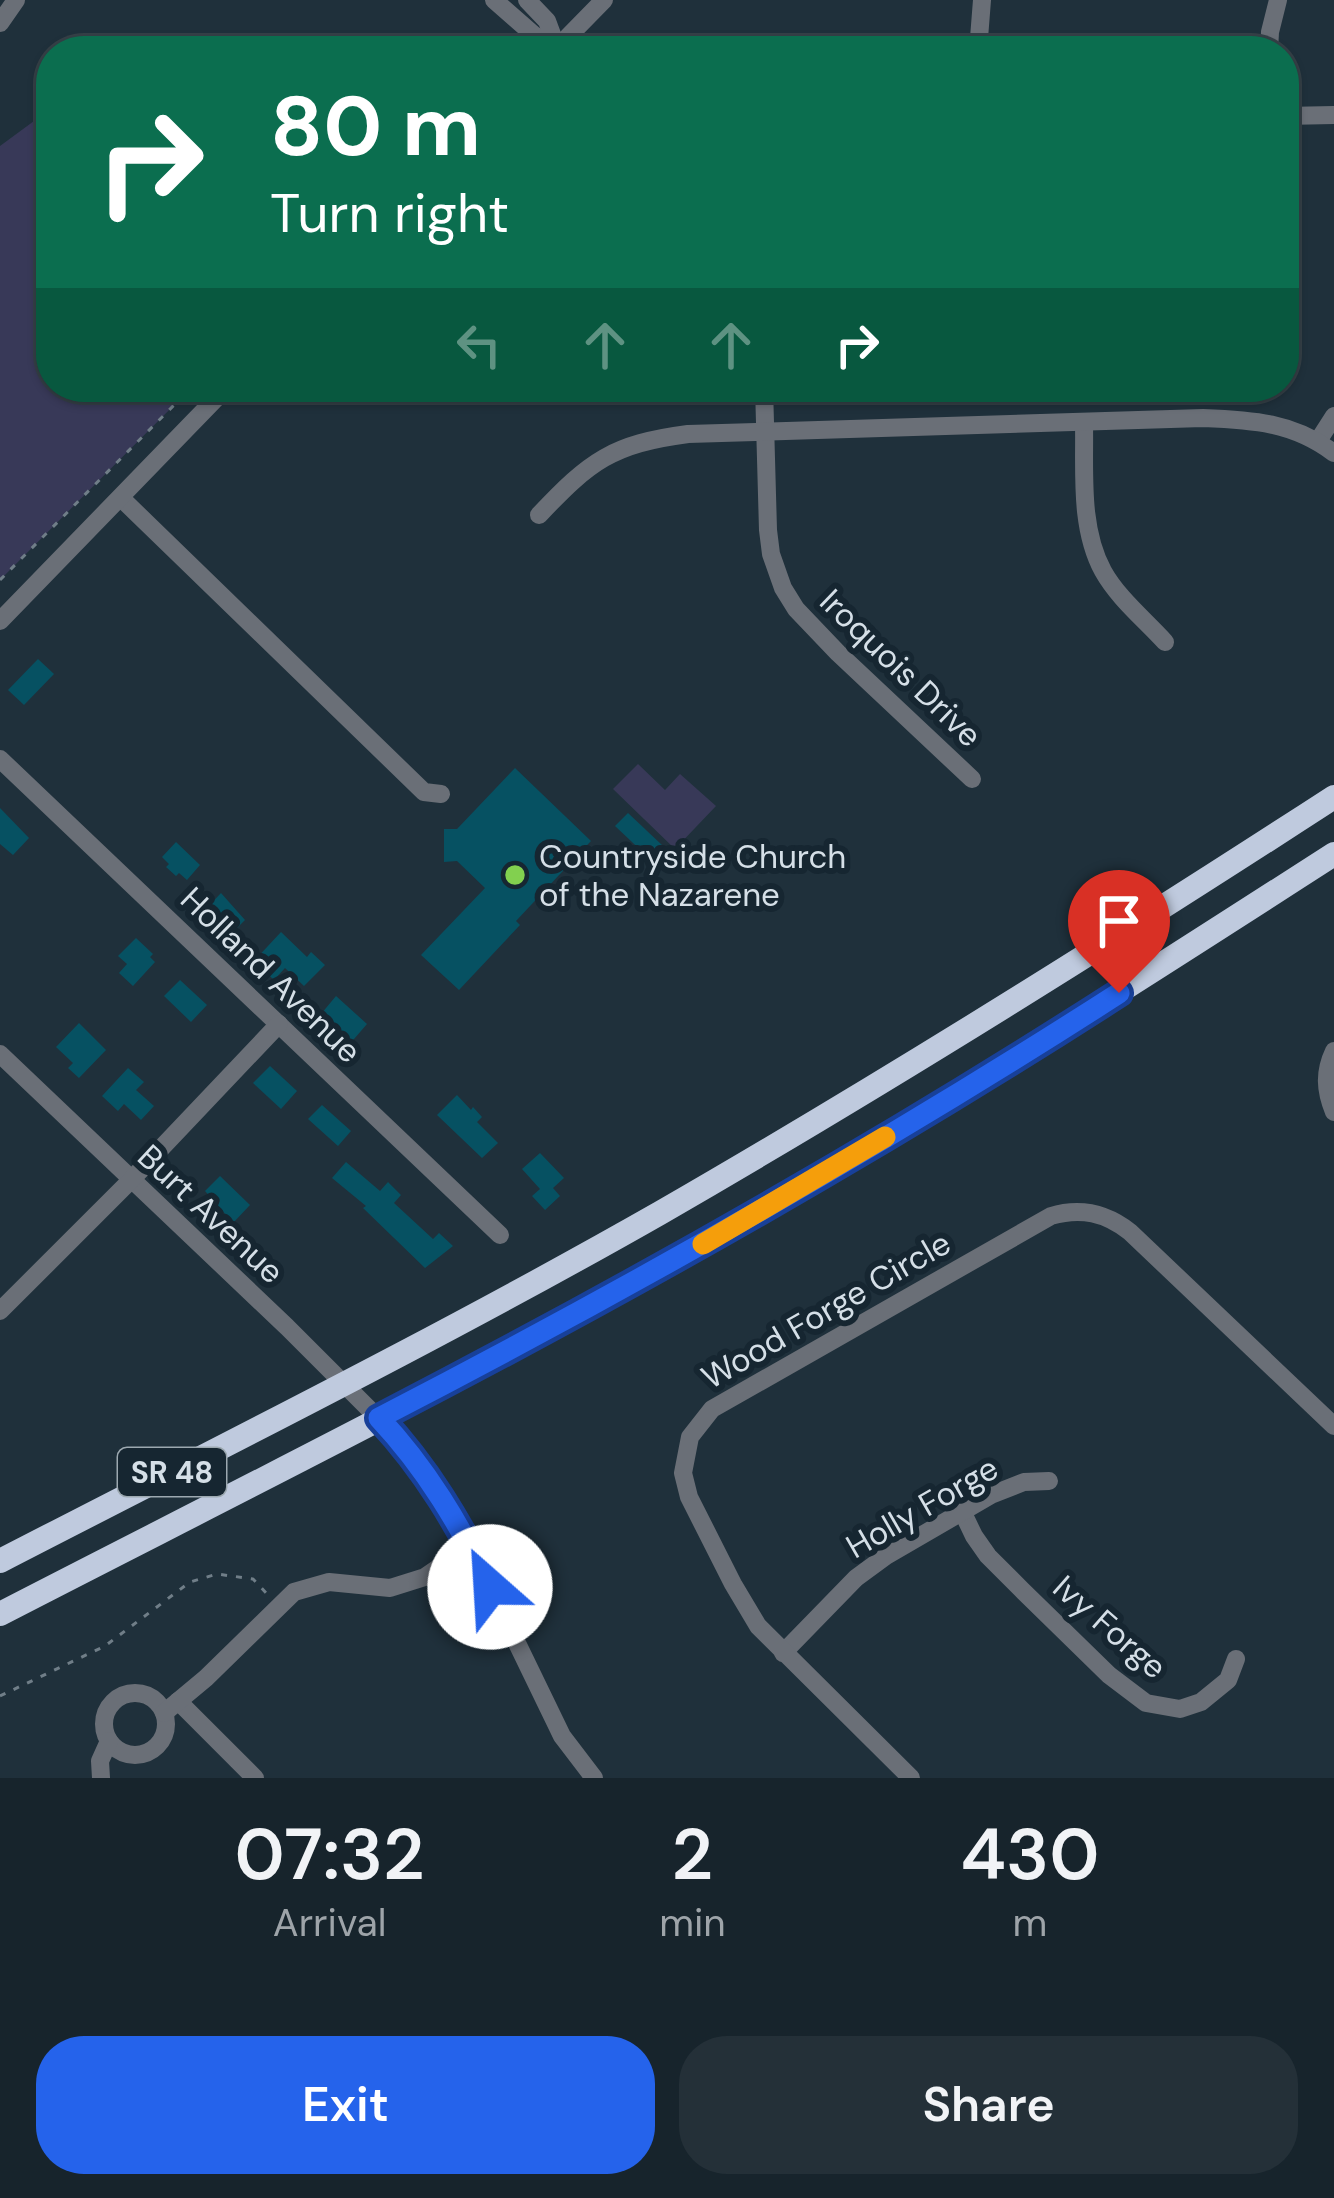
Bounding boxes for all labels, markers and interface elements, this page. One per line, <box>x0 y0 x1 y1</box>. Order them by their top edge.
text: 80 m <box>270 72 481 181</box>
icon: right <box>72 84 228 240</box>
text: Turn right <box>270 178 509 249</box>
icon: left <box>446 312 512 378</box>
icon: ahead <box>572 312 638 378</box>
icon: ahead <box>698 312 764 378</box>
icon: right <box>824 312 890 378</box>
street label: Iroquois Drive <box>811 580 991 756</box>
place label: Countryside Church of the Nazarene <box>539 835 846 916</box>
marker: Countryside Church of the Nazarene <box>502 862 528 888</box>
pin <box>1068 870 1170 993</box>
street label: Holland Avenue <box>171 878 371 1072</box>
icon: arrive <box>1086 888 1152 954</box>
street label: Burt Avenue <box>129 1135 293 1293</box>
street label: Wood Forge Circle <box>694 1221 958 1399</box>
street label: Holly Forge <box>838 1446 1006 1568</box>
road number: SR 48 <box>118 1448 226 1496</box>
position arrow <box>427 1524 553 1650</box>
street label: Ivy Forge <box>1044 1566 1176 1688</box>
text: 07:32 <box>235 1808 425 1901</box>
text: 2 <box>672 1808 713 1901</box>
text: 430 <box>960 1808 1099 1901</box>
text: Arrival <box>273 1897 386 1948</box>
text: min <box>659 1897 726 1948</box>
text: m <box>1012 1897 1047 1948</box>
button: Exit <box>36 2036 655 2174</box>
button: Share <box>679 2036 1298 2174</box>

